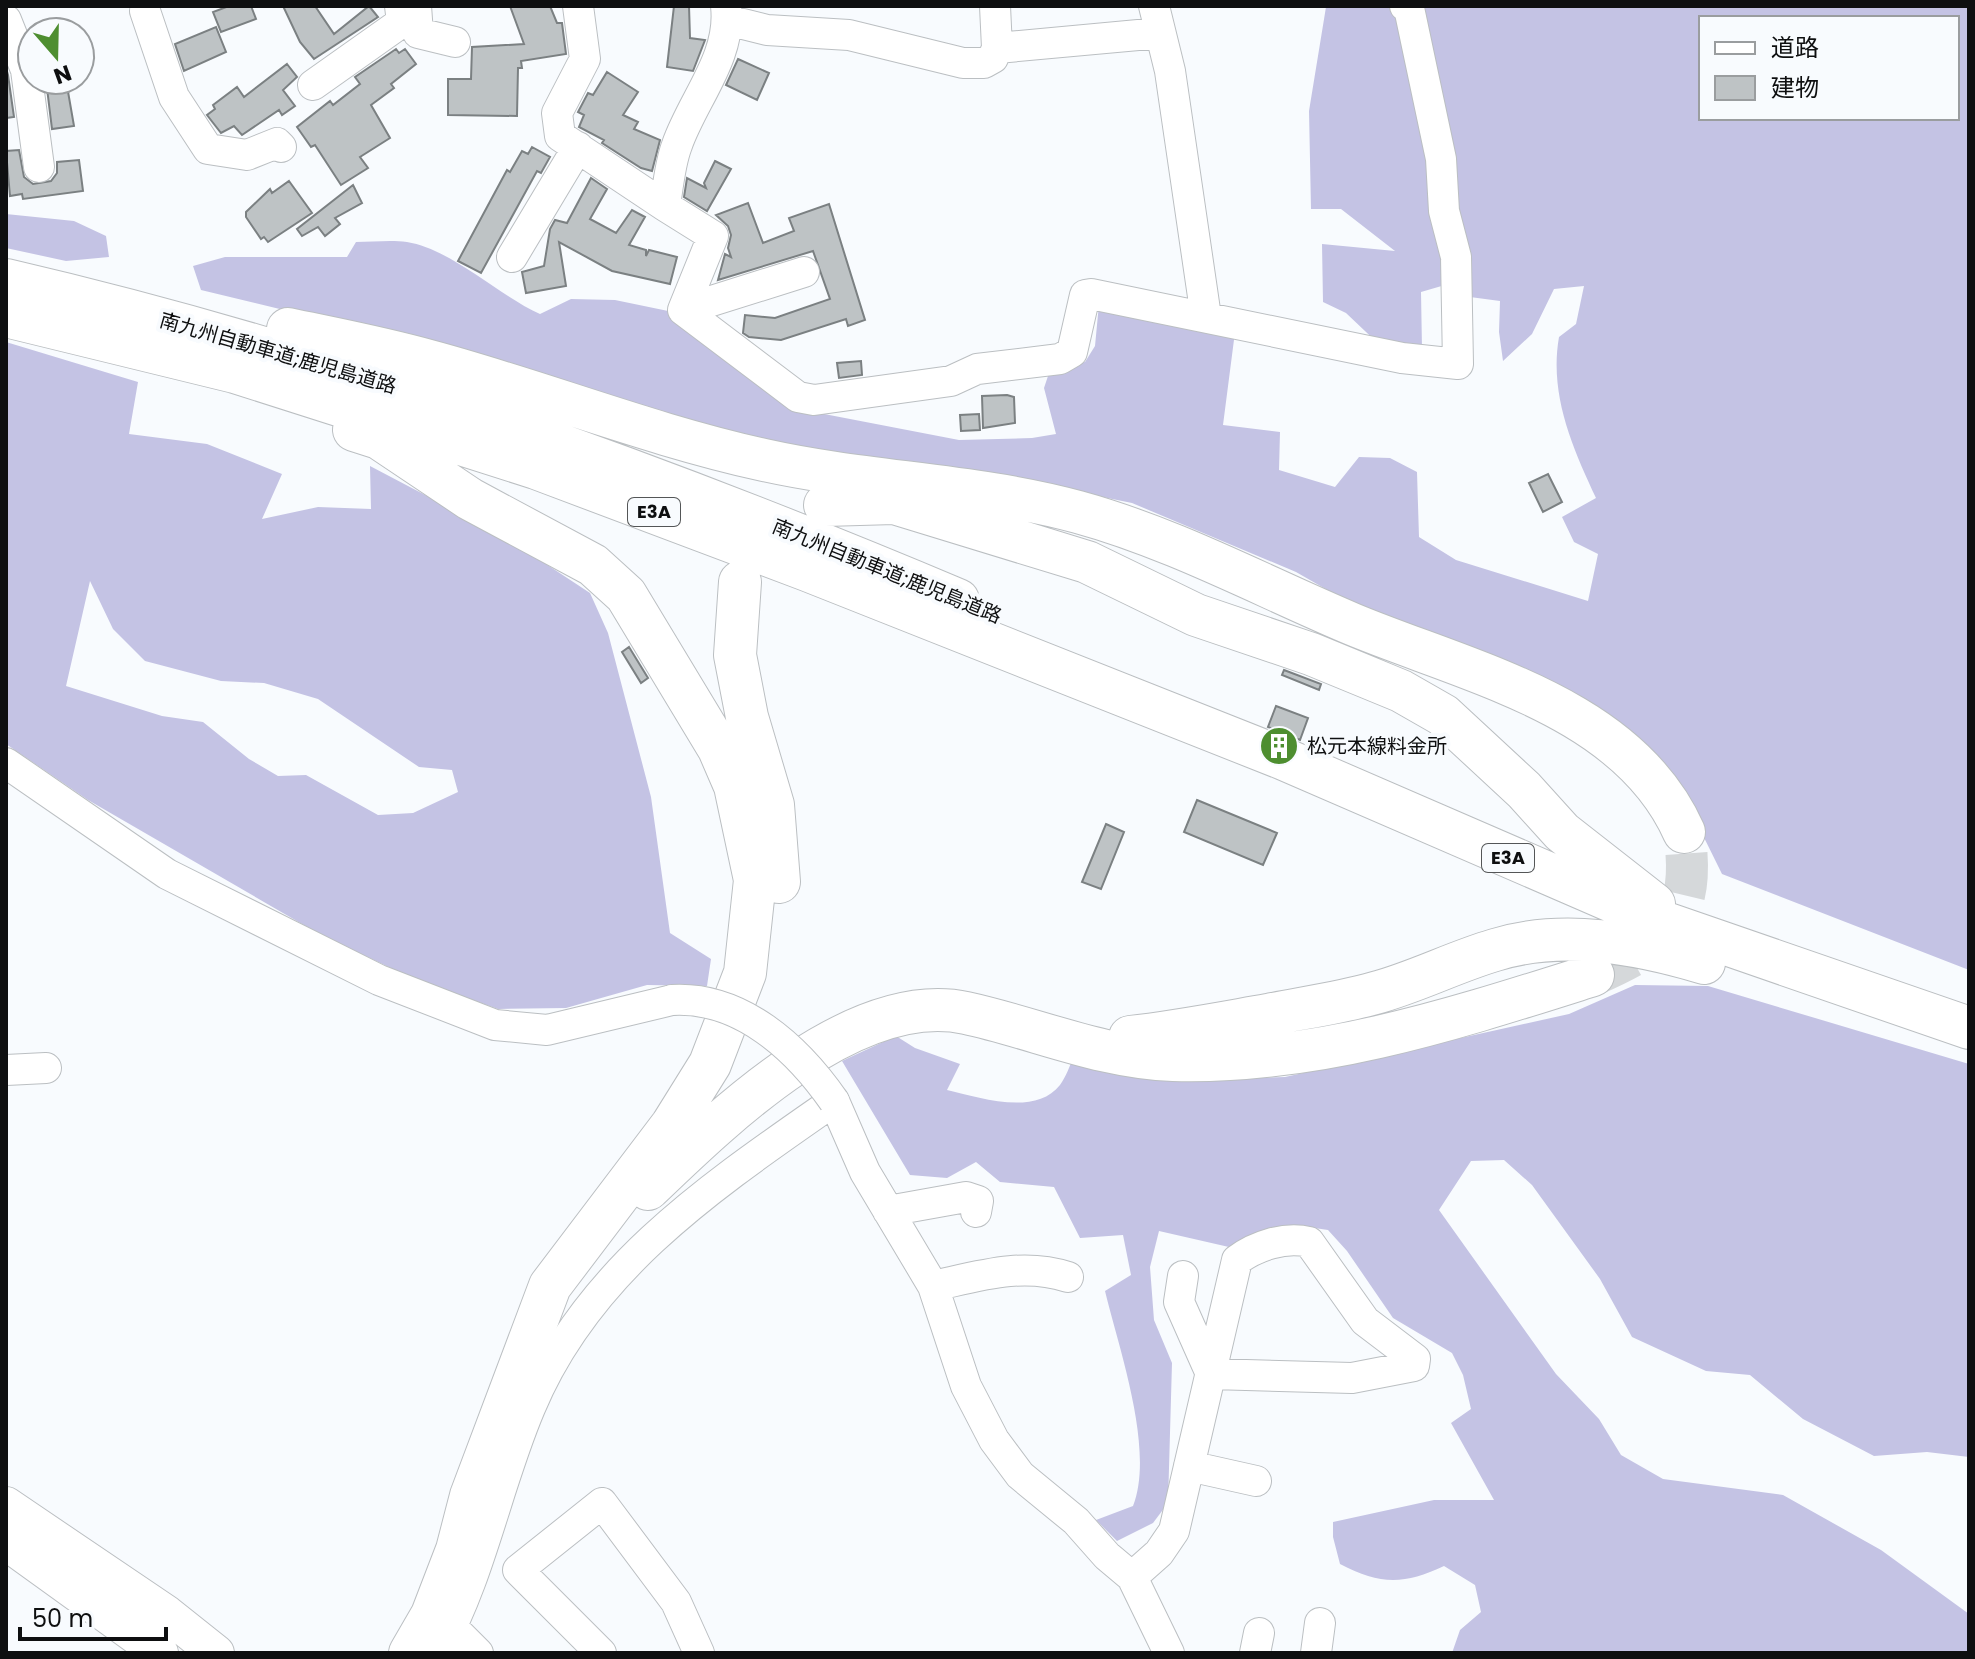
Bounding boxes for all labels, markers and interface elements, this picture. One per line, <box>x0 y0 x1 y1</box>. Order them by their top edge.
north arrow <box>16 16 96 96</box>
legend <box>1699 16 1959 120</box>
text: 道路 <box>1771 31 1819 64</box>
text: N <box>50 57 76 92</box>
text: 建物 <box>1771 71 1819 104</box>
street label: 南九州自動車道;鹿児島道路 <box>156 306 400 400</box>
road number: E3A <box>628 498 680 526</box>
street label: 南九州自動車道;鹿児島道路 <box>768 512 1006 630</box>
building icon: 松元本線料金所 <box>1258 725 1300 767</box>
place label: 松元本線料金所 <box>1307 732 1447 760</box>
road number: E3A <box>1482 844 1534 872</box>
scale bar <box>20 1591 166 1641</box>
text: 50 m <box>32 1602 93 1635</box>

